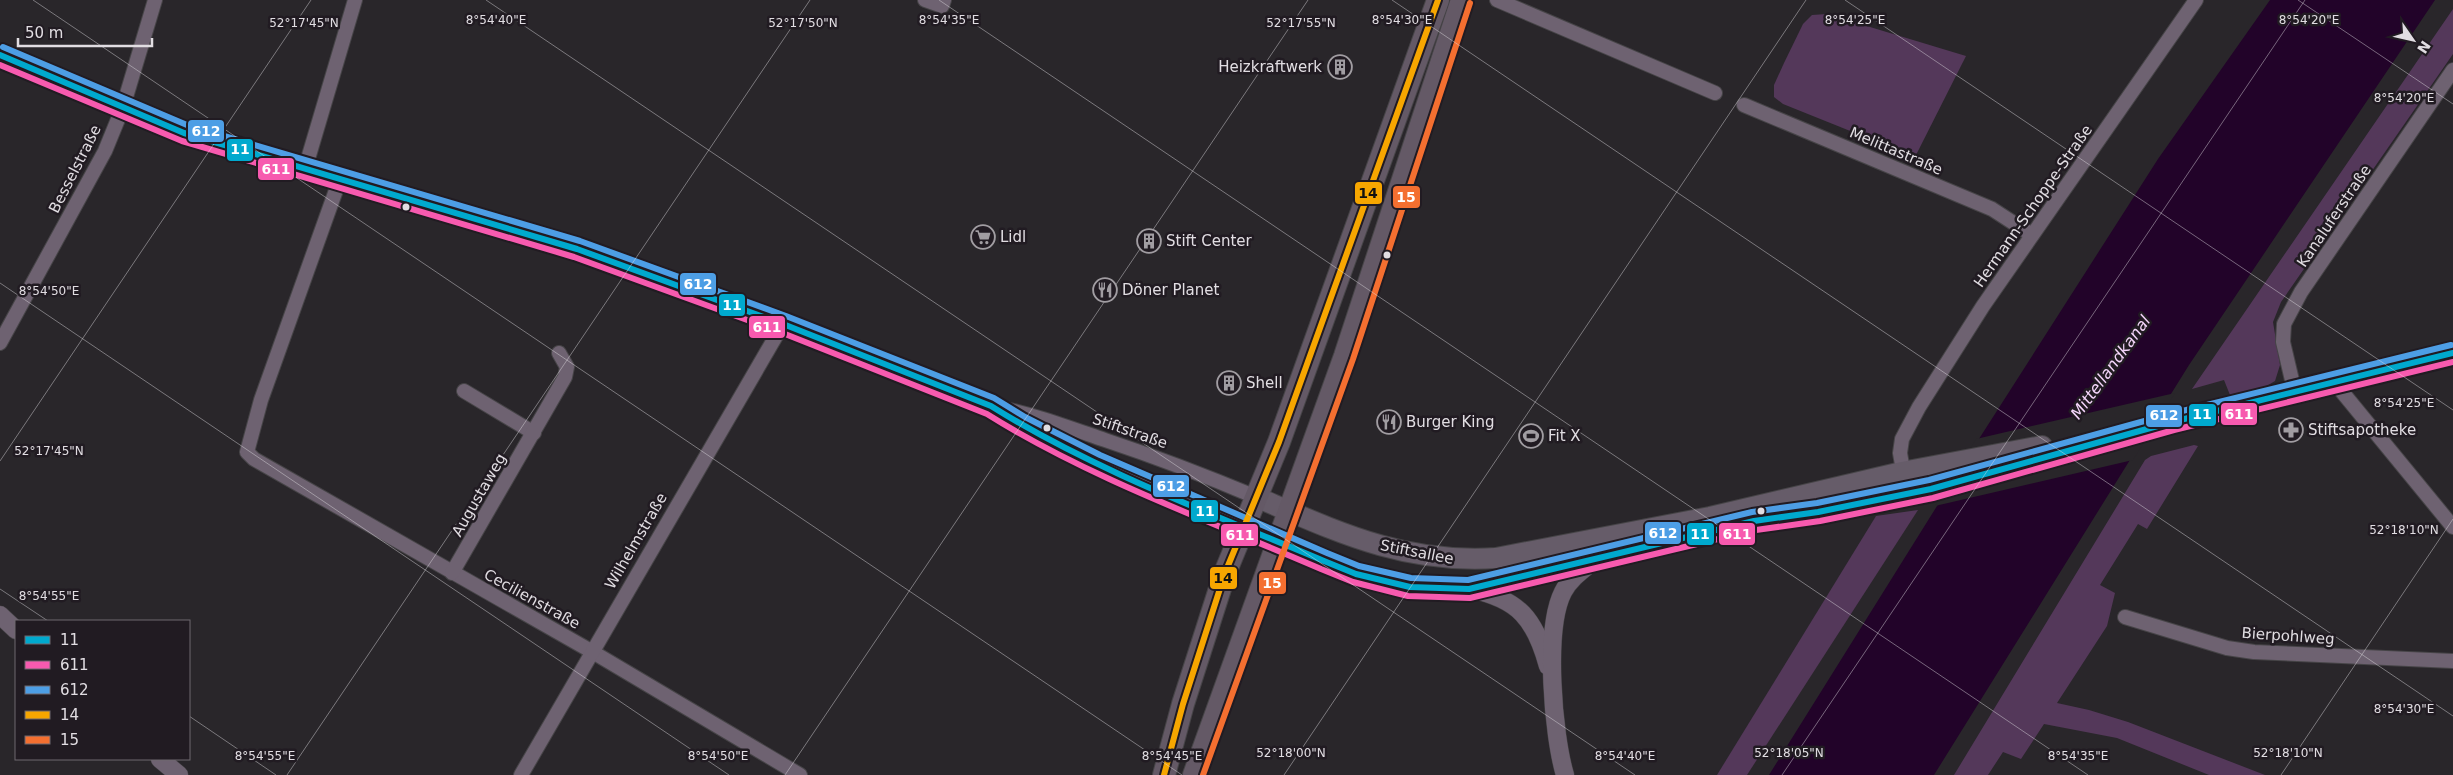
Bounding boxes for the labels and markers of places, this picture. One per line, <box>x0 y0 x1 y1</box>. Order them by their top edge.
building icon: Heizkraftwerk <box>1327 54 1353 80</box>
place label: Heizkraftwerk <box>1218 58 1322 76</box>
unlabelled marker <box>401 202 411 212</box>
supermarket icon: Lidl <box>970 224 996 250</box>
place label: Lidl <box>1000 228 1026 246</box>
building icon: Stift Center <box>1136 228 1162 254</box>
place label: Stift Center <box>1166 232 1253 250</box>
unlabelled marker <box>1382 250 1392 260</box>
restaurant icon: Döner Planet <box>1092 277 1118 303</box>
place label: Döner Planet <box>1122 281 1220 299</box>
building icon: Shell <box>1216 370 1242 396</box>
place label: Shell <box>1246 374 1283 392</box>
restaurant icon: Burger King <box>1376 409 1402 435</box>
place label: Burger King <box>1406 413 1494 431</box>
pharmacy icon: Stiftsapotheke <box>2278 417 2304 443</box>
place label: Stiftsapotheke <box>2308 421 2416 439</box>
unlabelled marker <box>1042 423 1052 433</box>
sports icon: Fit X <box>1518 423 1544 449</box>
place label: Fit X <box>1548 427 1581 445</box>
unlabelled marker <box>1756 506 1766 516</box>

